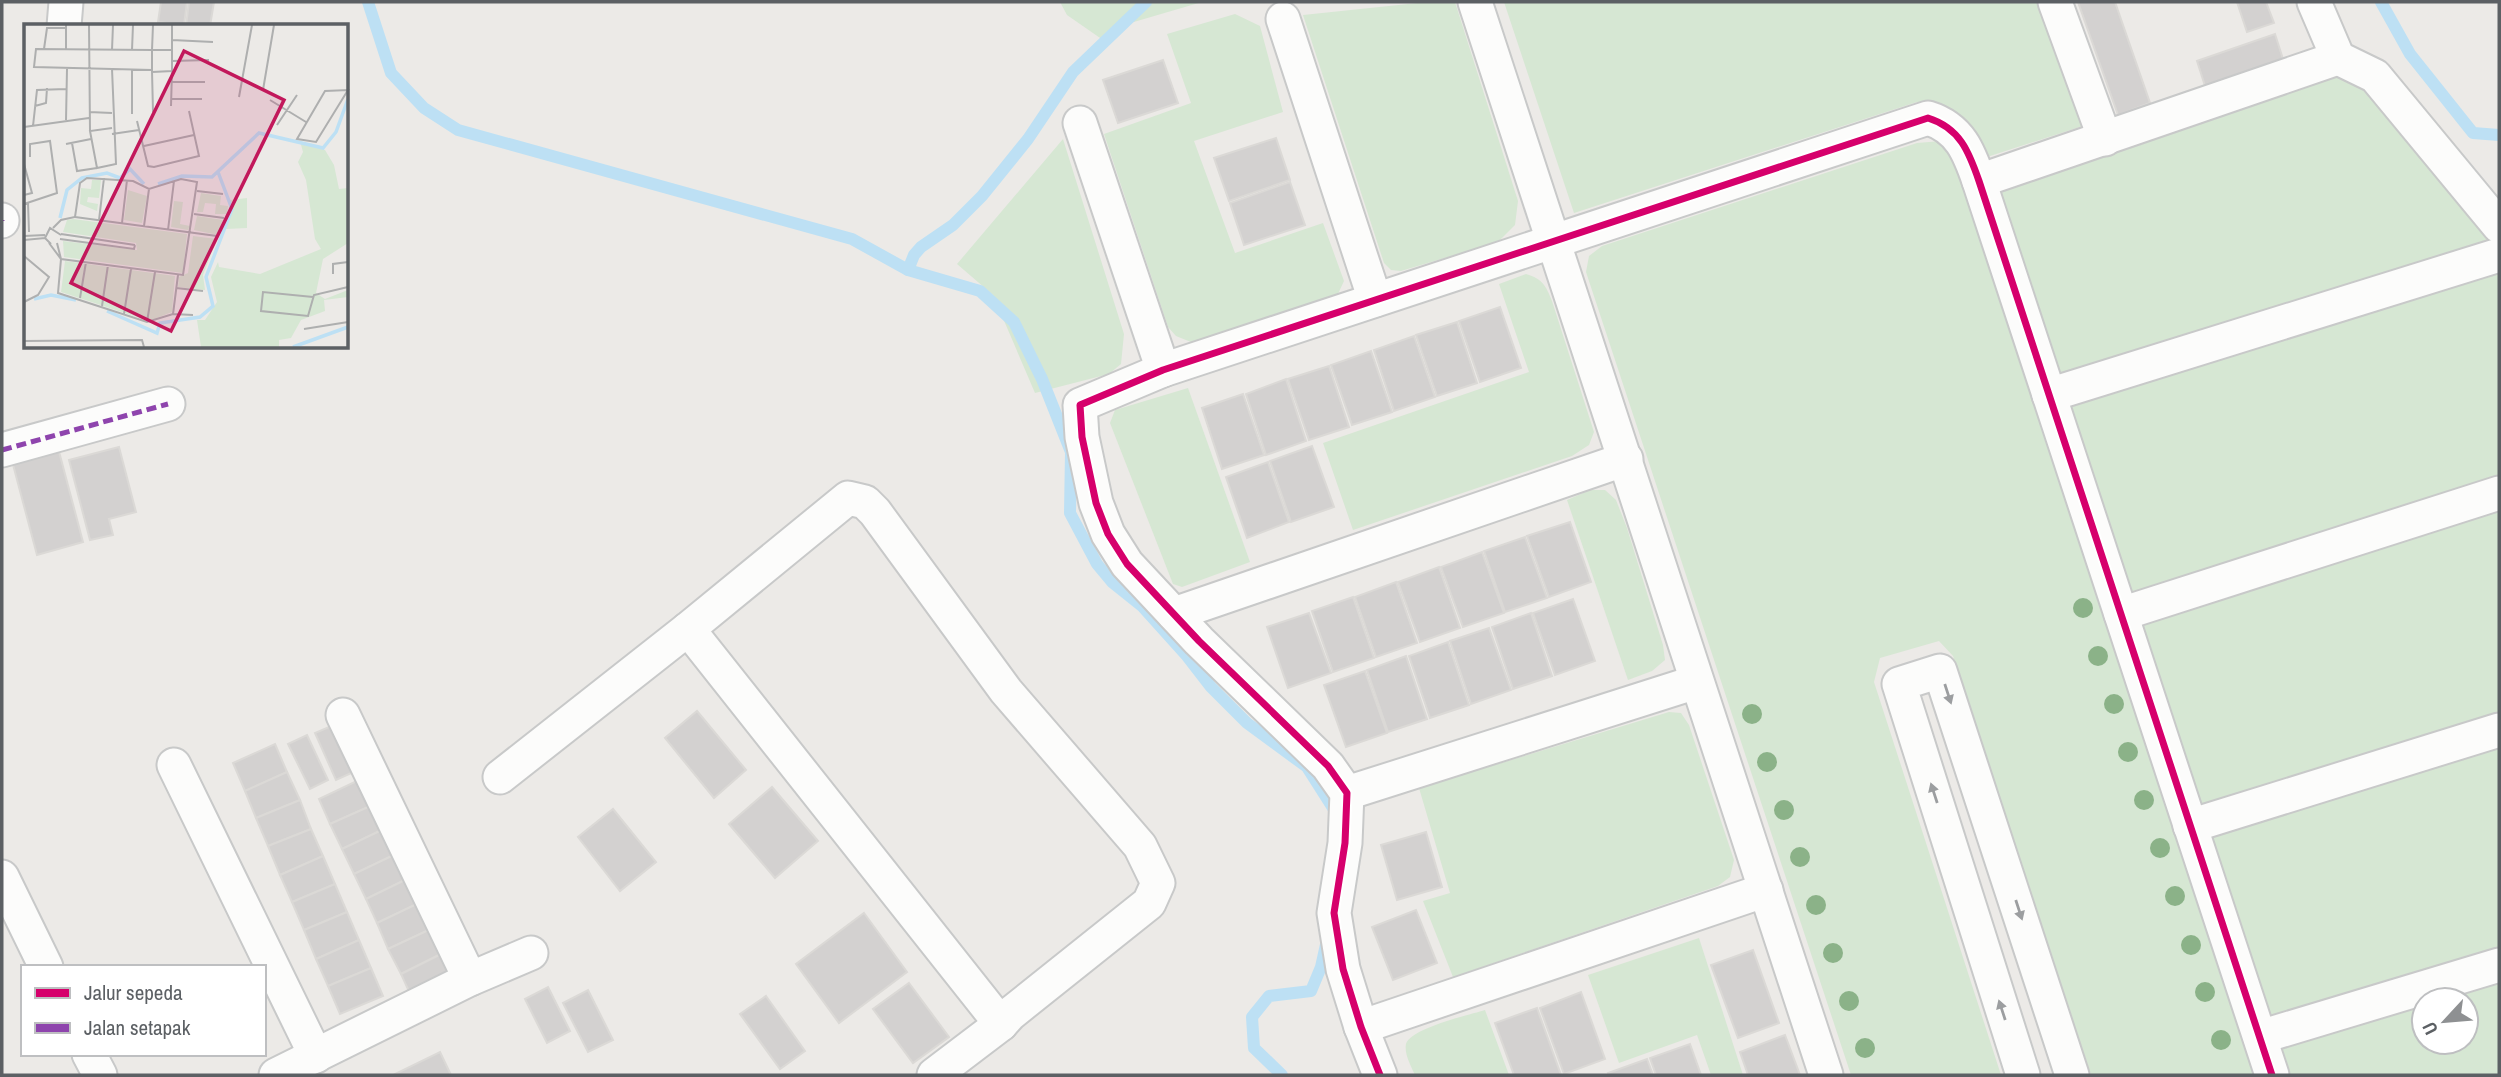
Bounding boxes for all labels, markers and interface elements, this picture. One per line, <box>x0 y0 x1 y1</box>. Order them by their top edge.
inset map <box>24 24 348 348</box>
one-way arrow <box>1943 684 1954 705</box>
one-way arrow <box>1928 783 1938 804</box>
one-way arrow <box>2014 900 2024 921</box>
legend <box>21 965 266 1056</box>
text: Jalur sepeda <box>84 978 183 1007</box>
north arrow <box>2410 986 2480 1056</box>
one-way arrow <box>1997 1000 2007 1021</box>
text: Jalan setapak <box>84 1013 191 1042</box>
text: U <box>2416 1018 2444 1039</box>

